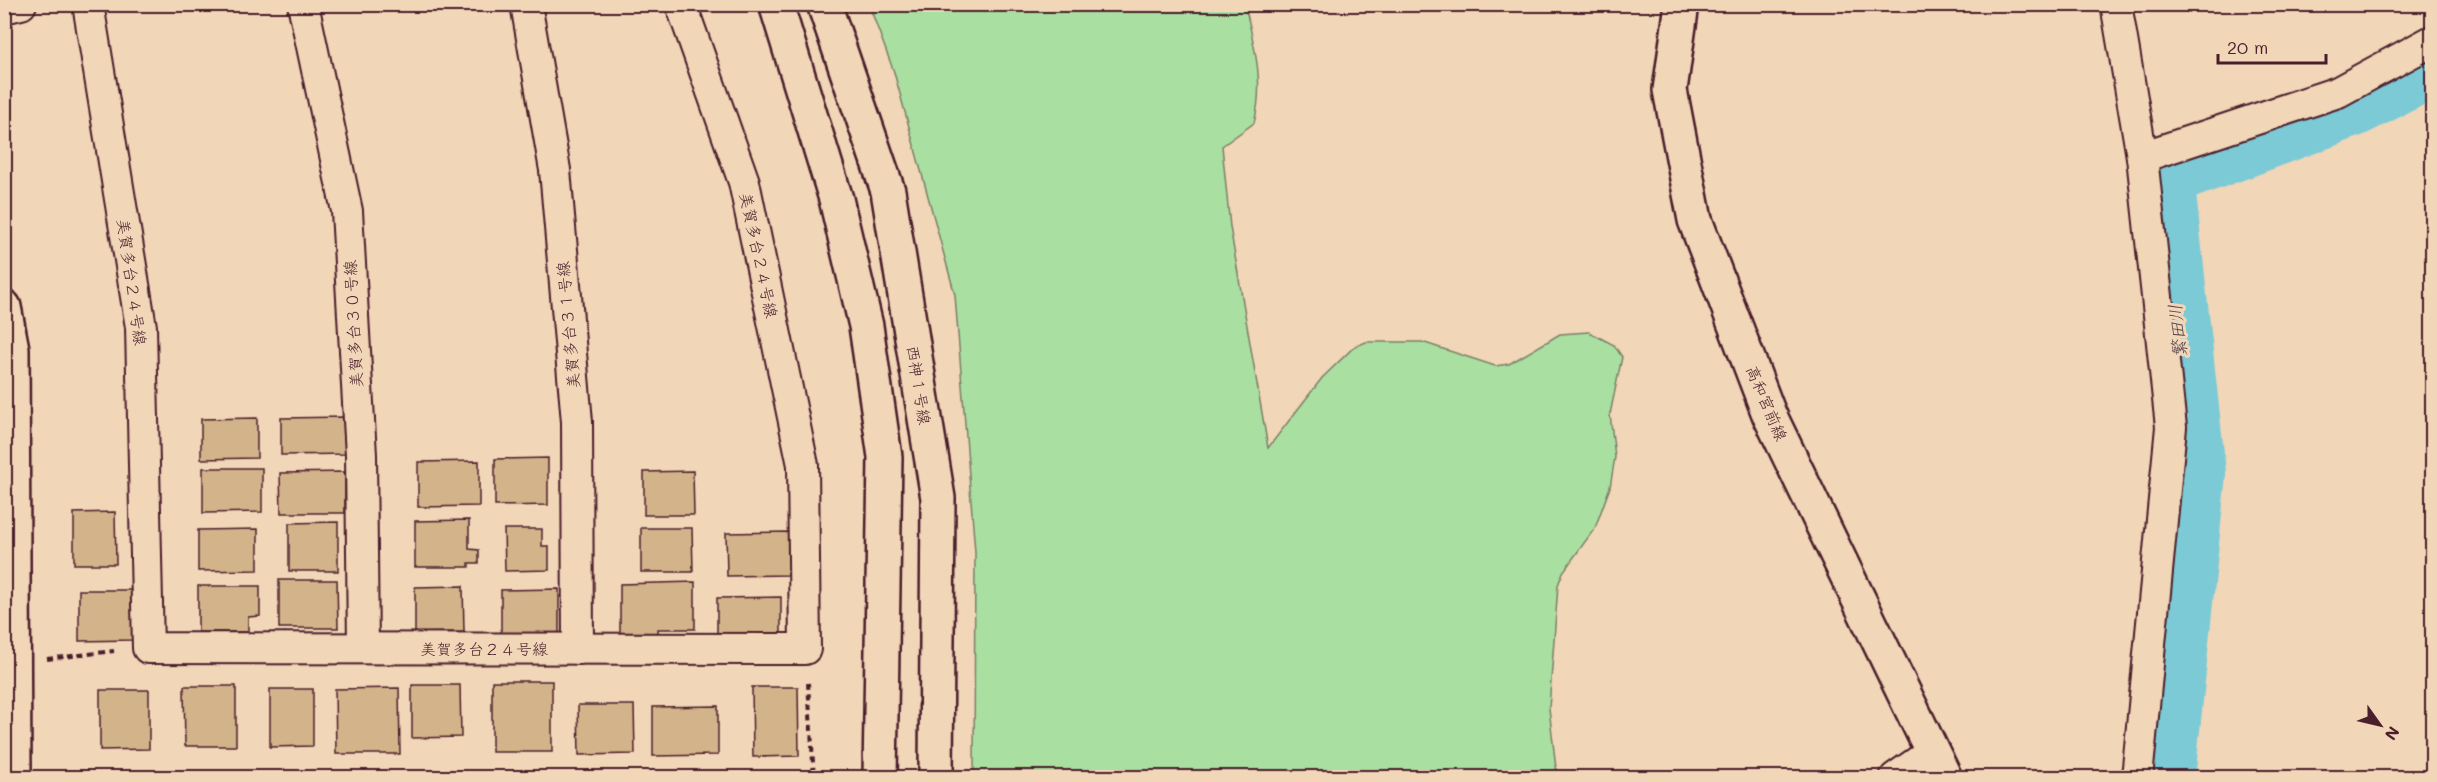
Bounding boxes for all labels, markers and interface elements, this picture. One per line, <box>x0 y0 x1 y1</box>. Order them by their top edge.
scale bar <box>2218 27 2326 65</box>
text: 20 m <box>2227 35 2268 59</box>
street label: 美賀多台２４号線 <box>736 190 783 320</box>
street label: 美賀多台２４号線 <box>113 217 152 347</box>
street label: 美賀多台３０号線 <box>339 260 366 388</box>
street label: 美賀多台３１号線 <box>551 260 584 390</box>
water label: 繁田川 <box>2162 303 2192 359</box>
street label: 西神１号線 <box>903 344 936 426</box>
street label: 高和宮前線 <box>1742 362 1793 444</box>
street label: 美賀多台２４号線 <box>420 638 548 659</box>
north arrow <box>2350 695 2410 755</box>
text: N <box>2381 723 2405 745</box>

